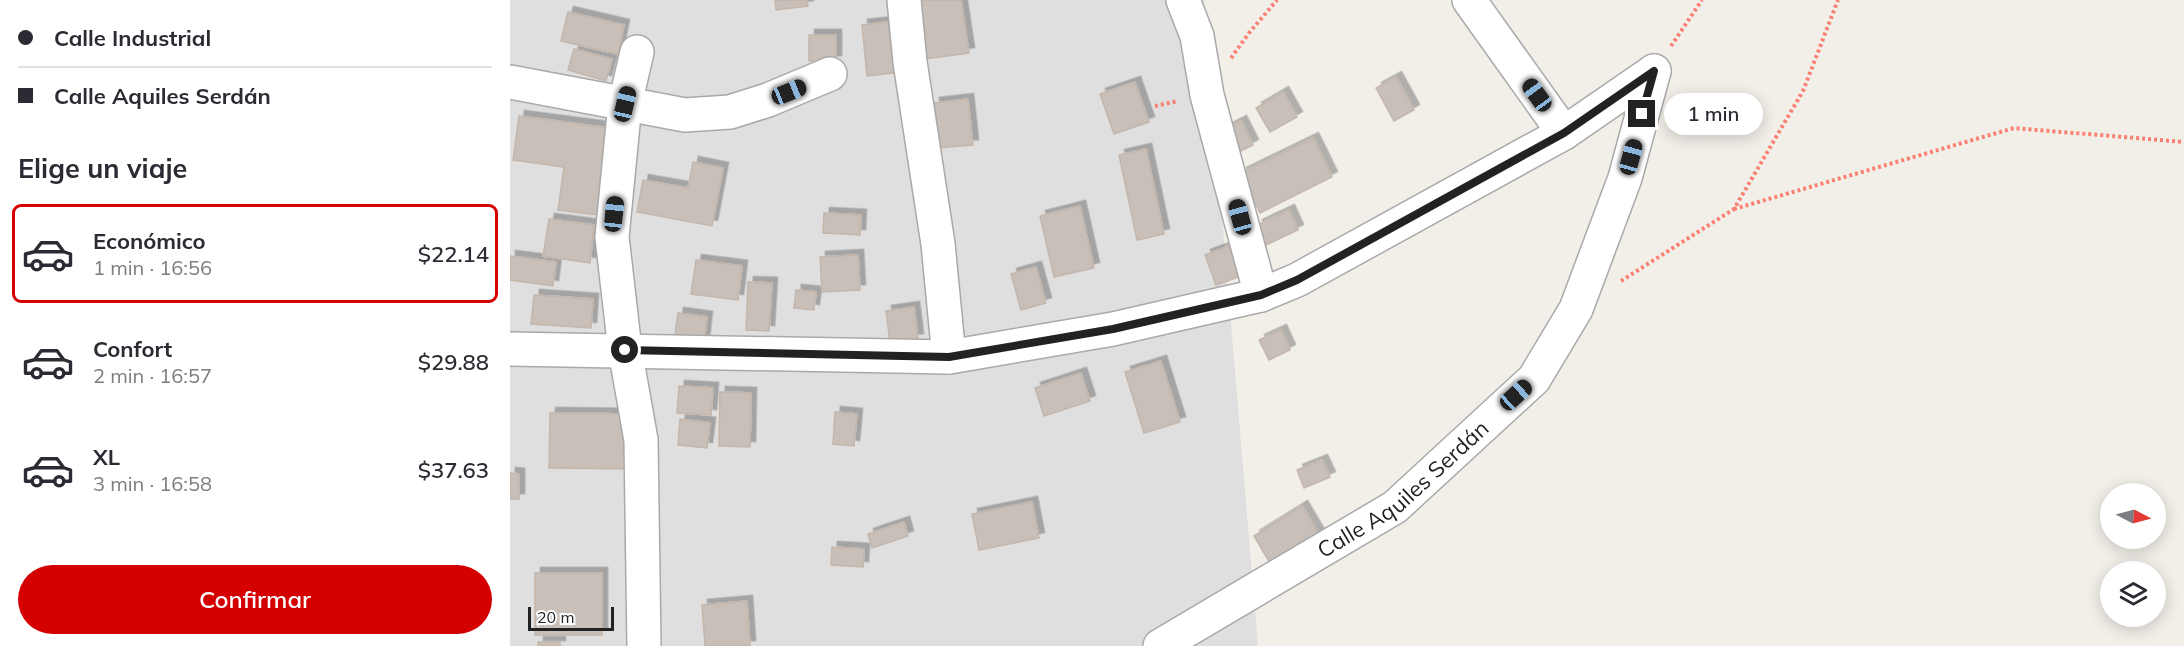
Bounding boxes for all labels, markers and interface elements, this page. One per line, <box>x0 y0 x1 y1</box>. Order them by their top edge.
text: Calle Industrial <box>54 24 211 52</box>
car <box>1519 75 1555 115</box>
car <box>769 77 809 107</box>
text: Calle Aquiles Serdán <box>54 82 271 110</box>
car <box>612 84 638 124</box>
callout: 1 min <box>1663 93 1762 135</box>
route end <box>1628 100 1655 127</box>
text: 1 min <box>1688 101 1739 126</box>
car <box>1618 137 1644 177</box>
text: Elige un viaje <box>18 151 187 185</box>
car <box>603 195 625 233</box>
car <box>1227 197 1253 237</box>
icon: car <box>21 227 75 281</box>
text: Económico <box>93 227 206 255</box>
text: $22.14 <box>418 240 489 268</box>
text: 1 min · 16:56 <box>93 255 212 280</box>
icon: car <box>21 335 75 389</box>
text: Confort <box>93 335 172 363</box>
route start <box>611 336 638 363</box>
text: $29.88 <box>418 348 489 376</box>
text: 2 min · 16:57 <box>93 363 212 388</box>
car <box>1497 376 1535 414</box>
street label: Calle Aquiles Serdán <box>1312 414 1494 564</box>
icon: car <box>21 443 75 497</box>
text: XL <box>93 443 120 471</box>
text: $37.63 <box>418 456 489 484</box>
text: 3 min · 16:58 <box>93 471 212 496</box>
north arrow <box>2100 483 2166 549</box>
map controls <box>2100 483 2166 627</box>
button: layers <box>2100 561 2166 627</box>
button: Confirmar <box>18 565 492 634</box>
scale bar <box>528 604 614 632</box>
text: 20 m <box>537 607 574 627</box>

